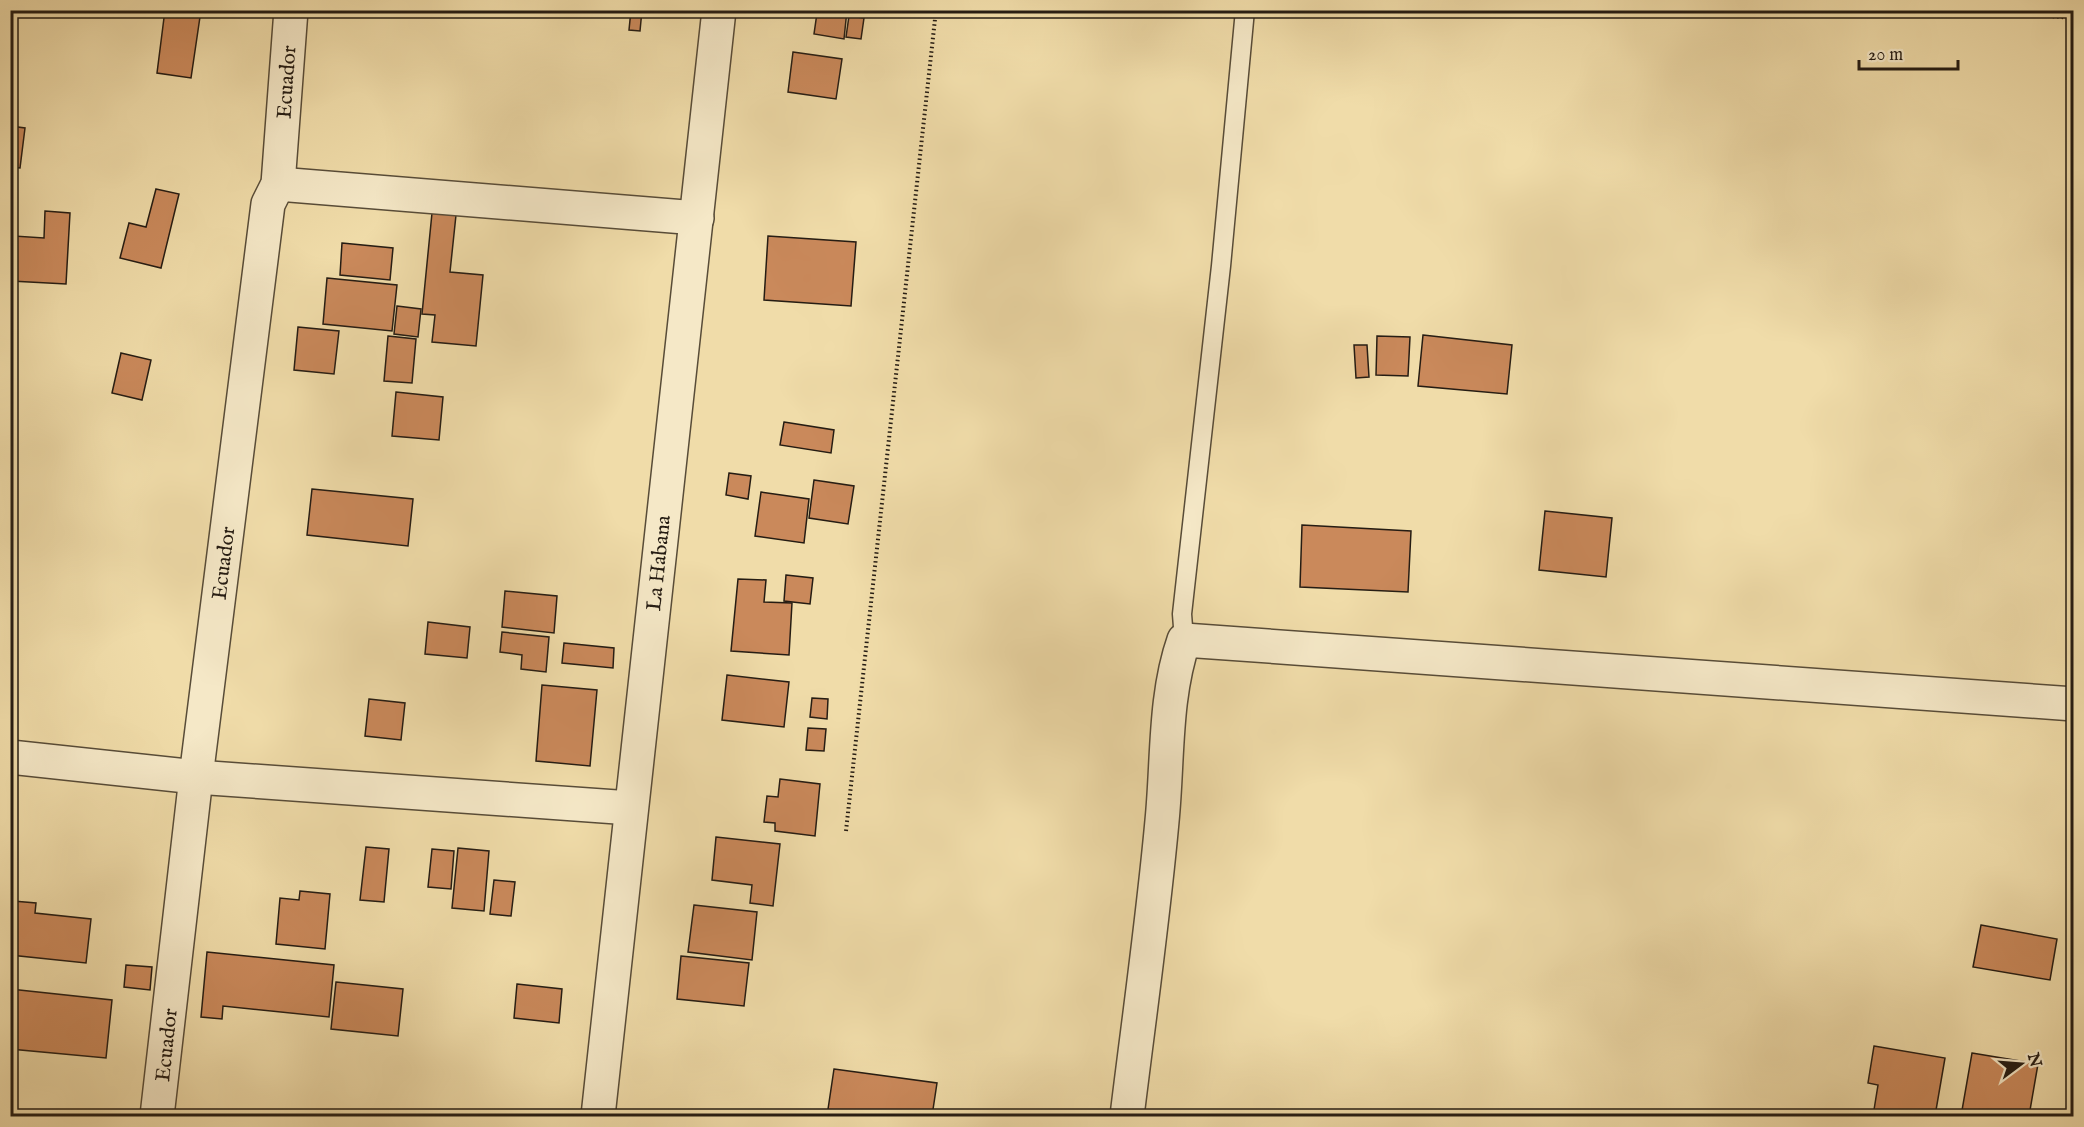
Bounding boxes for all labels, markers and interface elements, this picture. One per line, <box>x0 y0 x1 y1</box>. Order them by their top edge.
scale bar <box>1859 33 1958 71</box>
street label: Ecuador <box>271 44 304 120</box>
text: 20 m <box>1868 44 1903 67</box>
street label: La Habana <box>641 513 678 612</box>
street label: Ecuador <box>207 525 242 601</box>
street label: Ecuador <box>150 1007 185 1083</box>
north arrow <box>1991 1034 2051 1094</box>
text: N <box>2022 1050 2045 1070</box>

